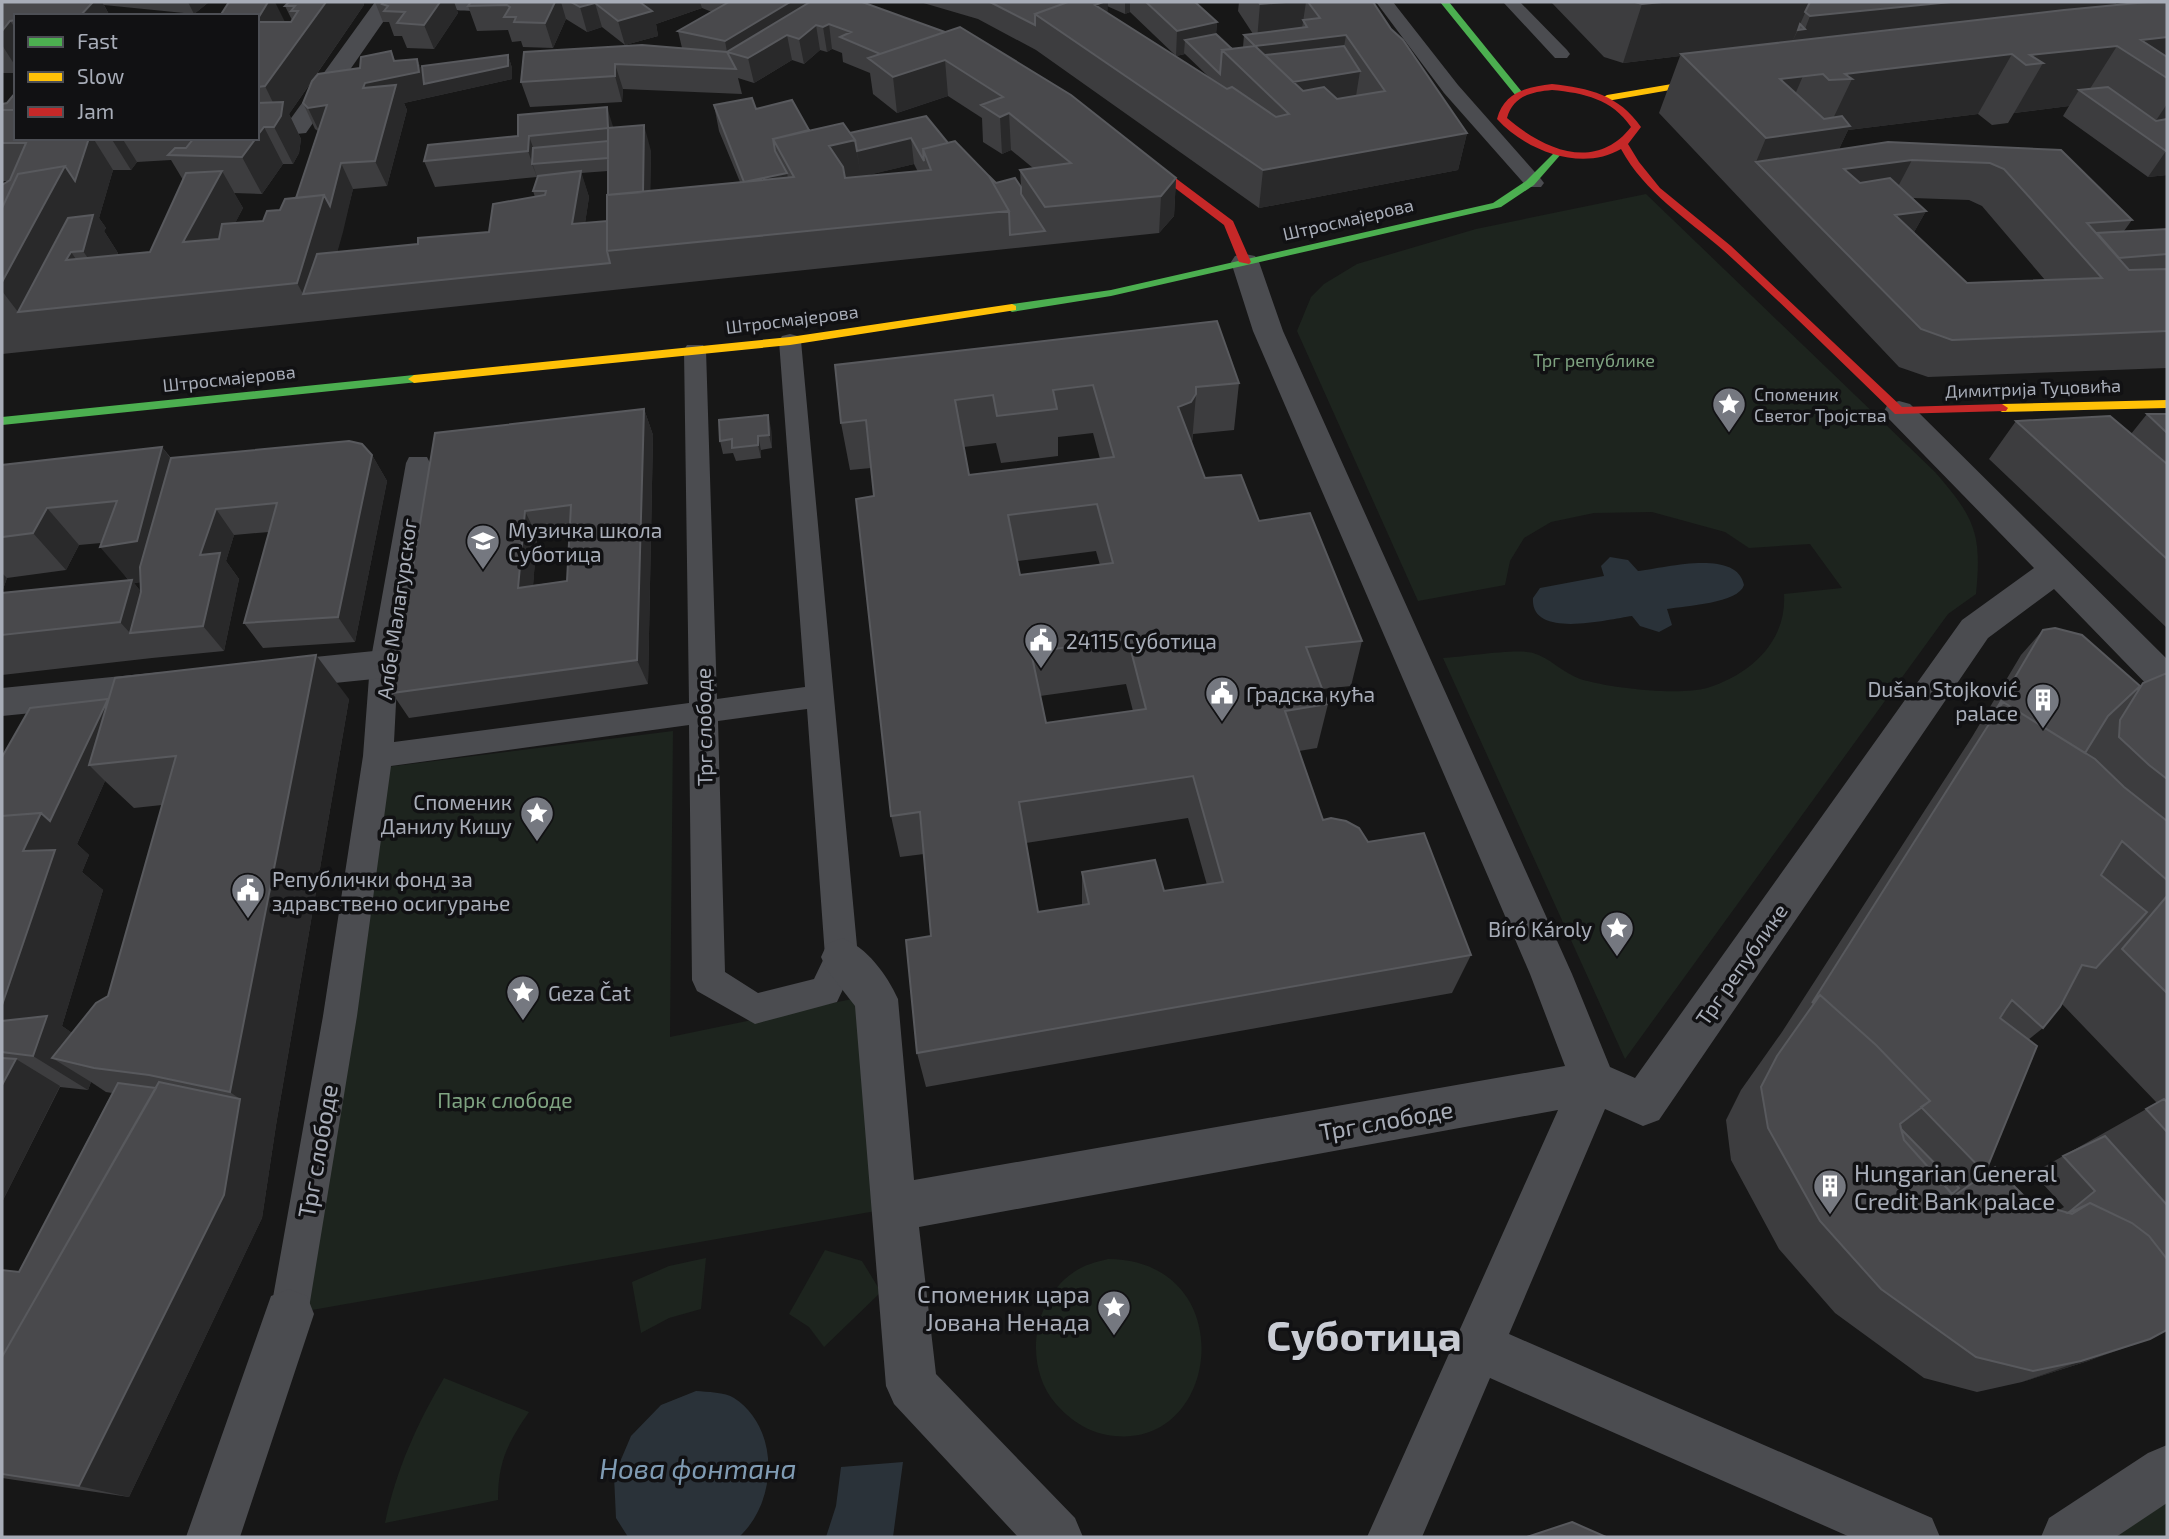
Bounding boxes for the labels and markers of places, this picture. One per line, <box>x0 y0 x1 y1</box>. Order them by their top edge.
place label: Споменик Светог Тројства <box>1754 383 1887 426</box>
place icon: Споменик Светог Тројства <box>1710 385 1748 434</box>
place label: Музичка школа Суботица <box>508 517 662 567</box>
school or university icon: Музичка школа Суботица <box>464 522 502 571</box>
public building icon: 24115 Суботица <box>1022 621 1060 670</box>
place label: 24115 Суботица <box>1066 628 1217 654</box>
public building icon: Градска кућа <box>1203 674 1241 723</box>
place label: Dušan Stojković palace <box>1867 676 2018 725</box>
place label: Градска кућа <box>1246 681 1375 707</box>
building icon: Dušan Stojković palace <box>2024 681 2062 730</box>
place label: Споменик Данилу Кишу <box>381 789 512 839</box>
place icon: Споменик Данилу Кишу <box>518 794 556 843</box>
place label: Републички фонд за здравствено осигурање <box>272 866 510 916</box>
public building icon: Републички фонд за здравствено осигурање <box>229 871 267 920</box>
place icon: Bíró Károly <box>1598 909 1636 958</box>
place label: Bíró Károly <box>1488 916 1592 941</box>
place icon: Geza Čat <box>504 973 542 1022</box>
place label: Geza Čat <box>548 980 631 1005</box>
place label: Hungarian General Credit Bank palace <box>1854 1158 2057 1215</box>
building icon: Hungarian General Credit Bank palace <box>1811 1167 1849 1216</box>
place label: Споменик цара Јована Ненада <box>917 1279 1090 1336</box>
place icon: Споменик цара Јована Ненада <box>1095 1288 1133 1337</box>

